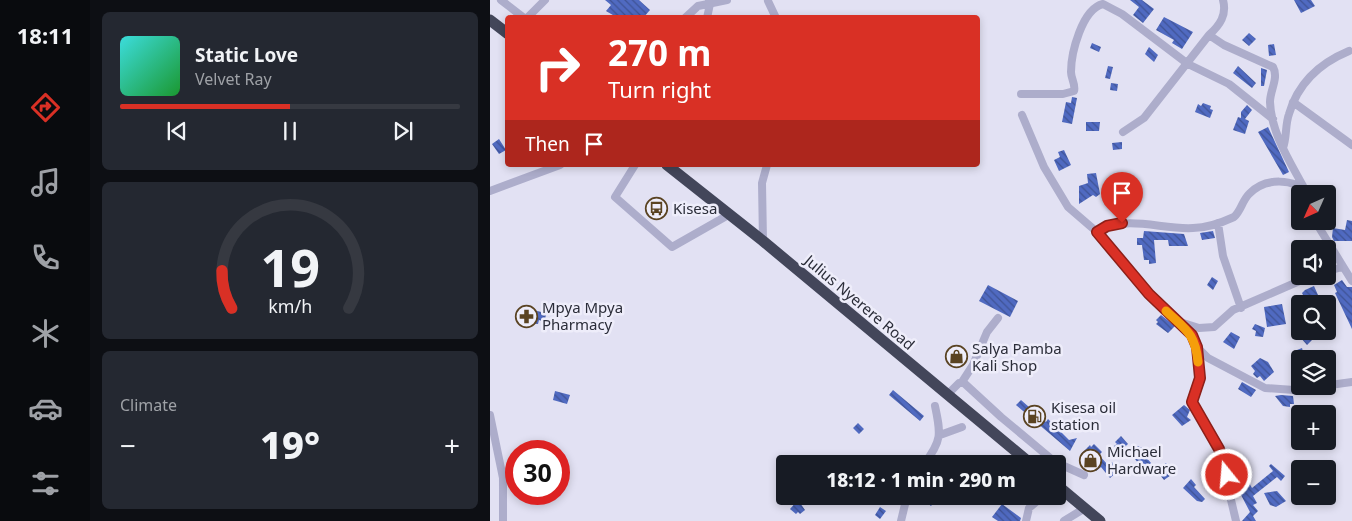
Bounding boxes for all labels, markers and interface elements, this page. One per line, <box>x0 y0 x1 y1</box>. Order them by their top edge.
text: 18:11 <box>17 20 73 50</box>
text: 270 m <box>608 29 711 76</box>
icon: right <box>525 35 590 100</box>
text: Static Love <box>195 42 298 68</box>
text: Velvet Ray <box>195 68 272 90</box>
text: Turn right <box>608 74 711 104</box>
icon: directions <box>28 90 63 125</box>
icon: previous <box>163 117 191 145</box>
icon: pause <box>276 117 304 145</box>
icon: next <box>389 117 417 145</box>
icon: arrive <box>580 130 608 158</box>
text: Then <box>525 131 570 157</box>
icon: music <box>28 165 63 200</box>
pin <box>1101 172 1143 223</box>
icon: arrive <box>1108 179 1136 207</box>
north arrow <box>1291 185 1336 230</box>
map controls <box>1291 185 1336 505</box>
bus stop icon: Kisesa <box>645 196 669 220</box>
place label: Kisesa <box>673 198 717 218</box>
text: 19 <box>260 231 320 302</box>
icon: phone <box>28 240 63 275</box>
button: sound <box>1291 240 1336 285</box>
street label: Julius Nyerere Road <box>799 249 919 354</box>
text: km/h <box>268 294 312 318</box>
button: search <box>1291 295 1336 340</box>
place label: Mpya Mpya Pharmacy <box>542 297 623 334</box>
pharmacy icon: Mpya Mpya Pharmacy <box>514 304 538 328</box>
icon: climate <box>28 316 63 351</box>
place label: Salya Pamba Kali Shop <box>972 338 1062 375</box>
shop icon: Salya Pamba Kali Shop <box>944 345 968 369</box>
button: layers <box>1291 350 1336 395</box>
icon: car <box>28 391 63 426</box>
text: Climate <box>120 394 177 416</box>
place label: Kisesa oil station <box>1051 397 1116 434</box>
fuel station icon: Kisesa oil station <box>1023 404 1047 428</box>
button: + <box>1291 405 1336 450</box>
text: 19° <box>260 418 320 470</box>
text: − <box>120 426 136 464</box>
text: + <box>444 426 460 464</box>
speed limit sign: 30 <box>505 440 570 505</box>
place label: Michael Hardware <box>1107 441 1176 478</box>
shop icon: Michael Hardware <box>1079 448 1103 472</box>
position arrow <box>1200 448 1252 500</box>
button: − <box>1291 460 1336 505</box>
icon: filters <box>28 466 63 501</box>
text: 18:12 · 1 min · 290 m <box>826 467 1016 493</box>

